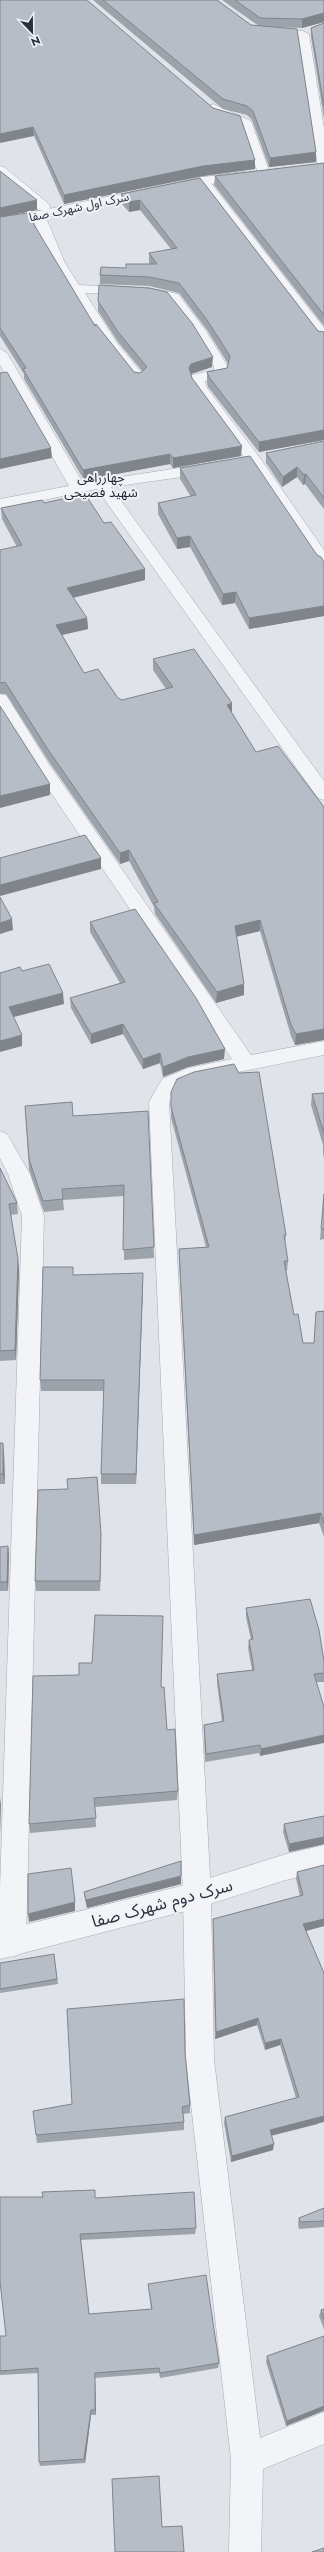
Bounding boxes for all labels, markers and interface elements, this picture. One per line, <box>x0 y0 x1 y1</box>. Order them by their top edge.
north arrow <box>12 12 52 52</box>
text: N <box>29 32 43 50</box>
street label: سرک اول شهرک صفا <box>27 188 131 226</box>
district label: چهارراهی شهید فصیحی <box>64 468 138 502</box>
street label: سرک دوم شهرک صفا <box>89 1873 235 1934</box>

